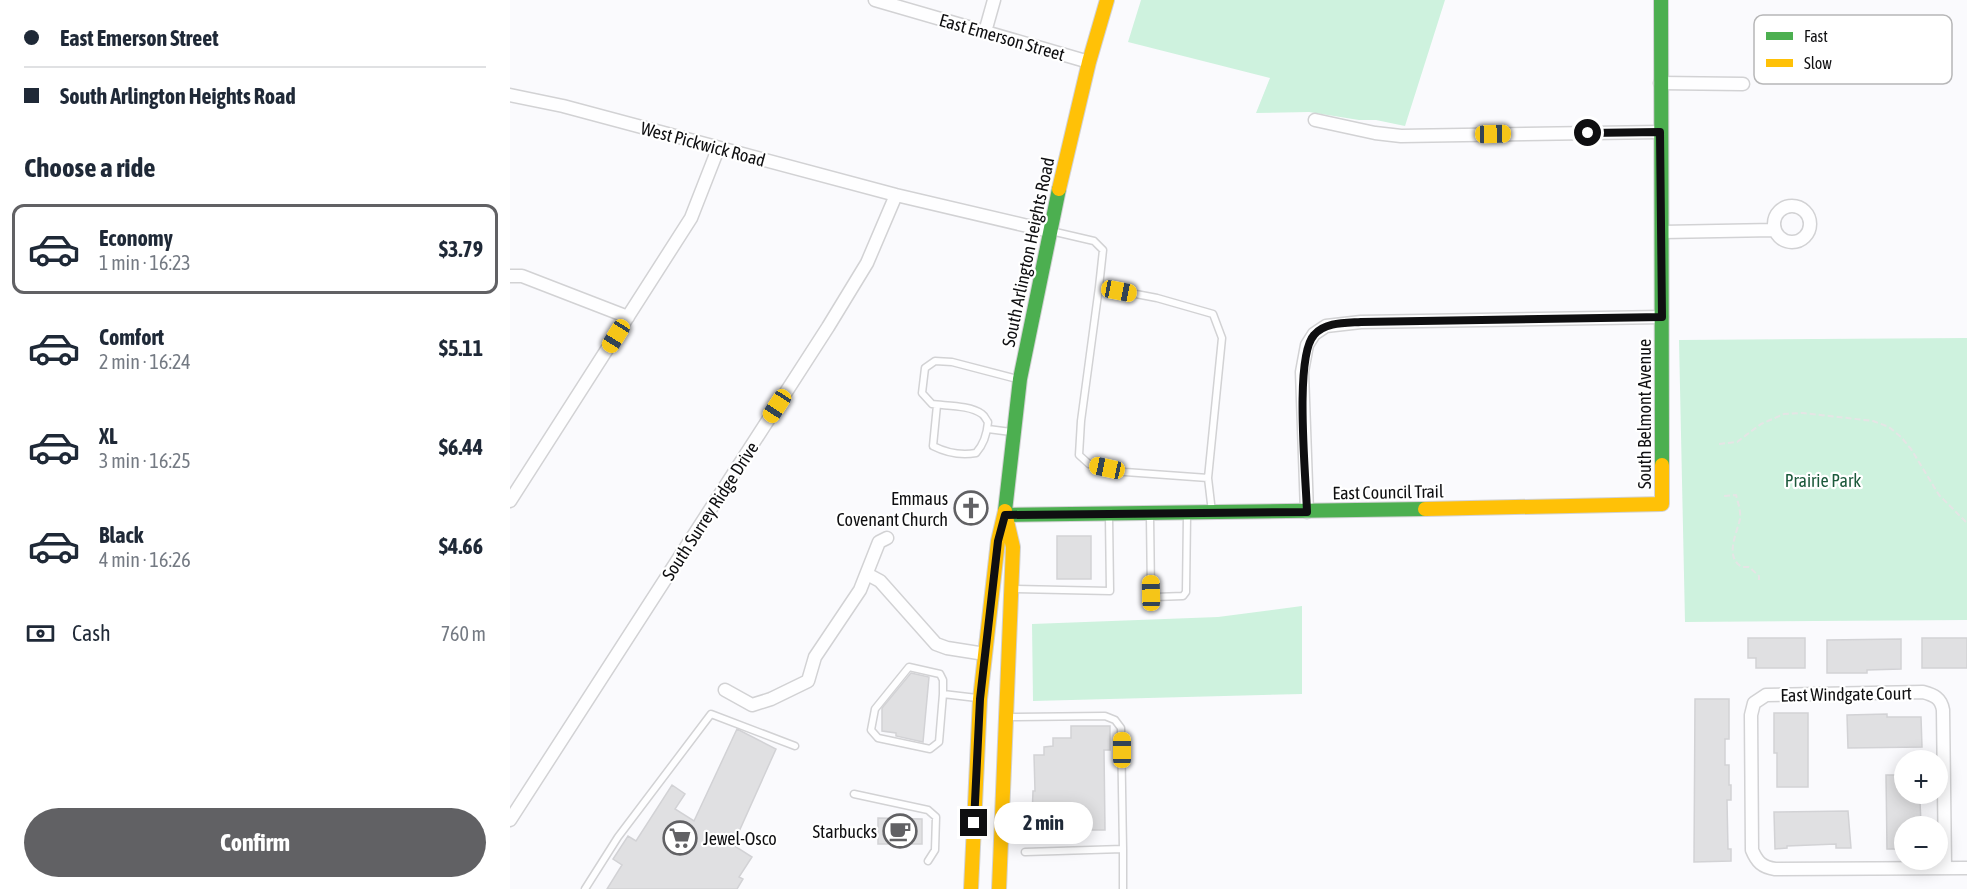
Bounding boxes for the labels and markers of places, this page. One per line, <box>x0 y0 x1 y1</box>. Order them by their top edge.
place label: Emmaus Covenant Church <box>837 488 948 530</box>
church icon: Emmaus Covenant Church <box>953 490 989 526</box>
cafe icon: Starbucks <box>882 813 918 849</box>
supermarket icon: Jewel-Osco <box>662 820 698 856</box>
place label: Starbucks <box>812 821 877 842</box>
place label: Jewel-Osco <box>703 828 777 849</box>

